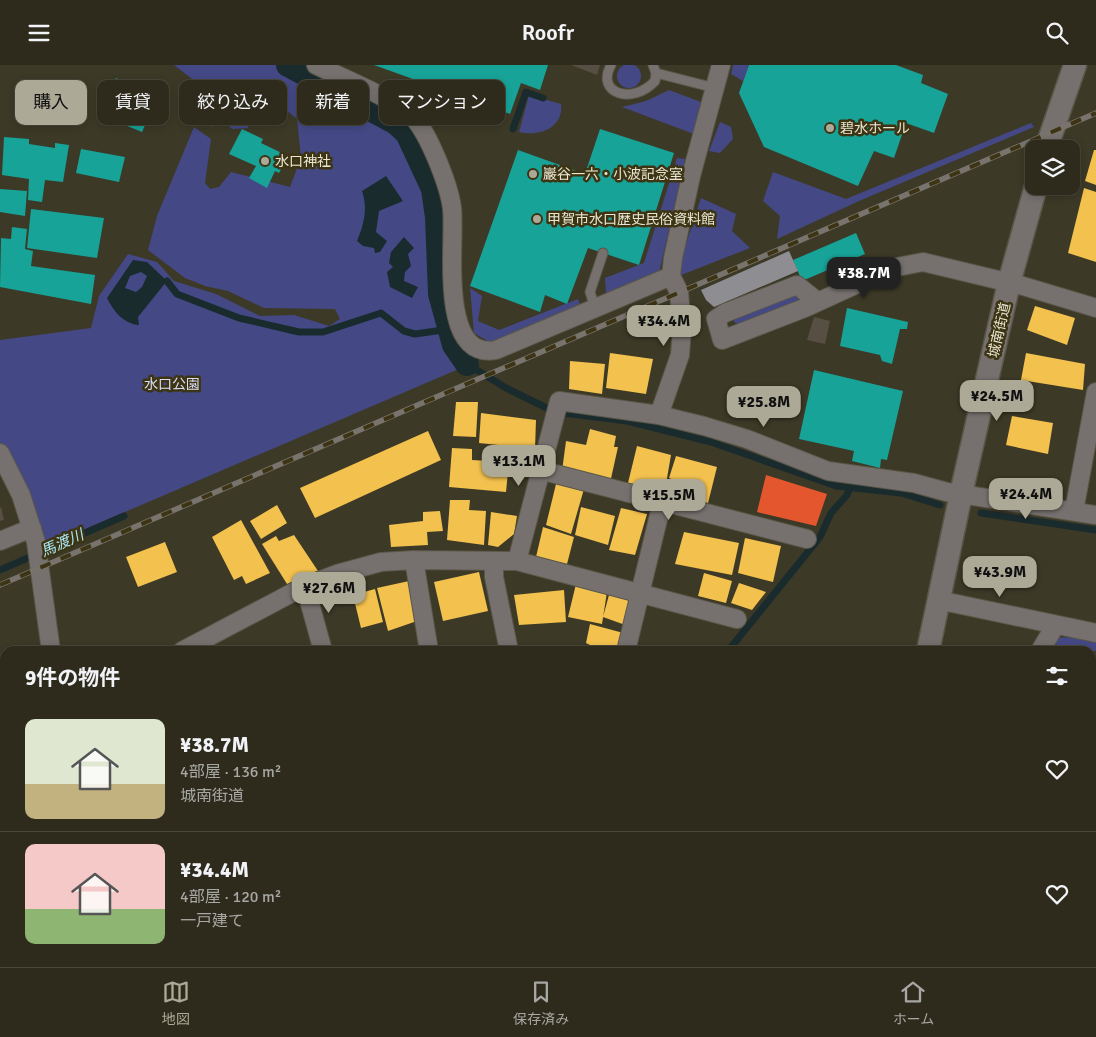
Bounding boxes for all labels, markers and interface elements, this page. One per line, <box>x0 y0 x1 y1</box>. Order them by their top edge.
icon: menu <box>25 19 53 47</box>
text: Roofr <box>522 19 574 46</box>
icon: search <box>1043 19 1071 47</box>
chip: 購入 <box>15 80 87 125</box>
chip: 賃貸 <box>97 80 169 125</box>
chip: 絞り込み <box>179 80 287 125</box>
chip: 新着 <box>297 80 369 125</box>
chip: マンション <box>379 80 505 125</box>
place label: 碧水ホール <box>840 120 910 137</box>
marker: 碧水ホール <box>824 122 836 134</box>
map controls <box>1025 140 1080 195</box>
button: layers <box>1025 140 1080 195</box>
place label: 水口神社 <box>275 153 331 170</box>
marker: 水口神社 <box>259 155 271 167</box>
place label: 巖谷一六・小波記念室 <box>543 166 683 183</box>
marker: 巖谷一六・小波記念室 <box>527 168 539 180</box>
place label: 甲賀市水口歴史民俗資料館 <box>547 211 715 228</box>
marker: 甲賀市水口歴史民俗資料館 <box>531 213 543 225</box>
pin: ¥38.7M <box>823 257 905 299</box>
text: ¥38.7M <box>838 263 890 283</box>
street label: 城南街道 <box>985 301 1014 359</box>
pin: ¥34.4M <box>623 305 705 347</box>
text: ¥34.4M <box>638 311 690 331</box>
park label: 水口公園 <box>144 376 200 393</box>
pin: ¥24.5M <box>956 379 1038 422</box>
pin: ¥25.8M <box>723 385 805 428</box>
text: ¥24.5M <box>971 386 1023 406</box>
text: ¥25.8M <box>738 392 790 412</box>
pin: ¥13.1M <box>478 445 560 487</box>
text: ¥13.1M <box>493 451 545 471</box>
pin: ¥24.4M <box>985 477 1067 520</box>
pin: ¥15.5M <box>628 479 710 521</box>
text: ¥24.4M <box>1000 484 1052 504</box>
text: ¥15.5M <box>643 485 695 505</box>
water label: 馬渡川 <box>38 525 88 560</box>
pin: ¥43.9M <box>959 555 1041 598</box>
text: ¥43.9M <box>974 562 1026 582</box>
pin: ¥27.6M <box>288 571 370 614</box>
text: ¥27.6M <box>303 578 355 598</box>
icon: filters <box>1043 662 1071 690</box>
text: 9件の物件 <box>25 665 120 691</box>
text: ¥38.7M <box>180 732 249 758</box>
icon: home <box>65 739 125 799</box>
icon: heart <box>1043 755 1071 783</box>
text: 4部屋 · 136 m² <box>180 762 281 782</box>
text: 城南街道 <box>180 786 244 806</box>
text: ¥34.4M <box>180 857 249 883</box>
icon: home <box>65 864 125 924</box>
icon: heart <box>1043 880 1071 908</box>
text: 4部屋 · 120 m² <box>180 887 281 907</box>
text: 一戸建て <box>180 911 244 931</box>
tab: 地図 <box>162 978 190 1028</box>
tab: 保存済み <box>513 978 569 1028</box>
tab: ホーム <box>893 978 934 1028</box>

